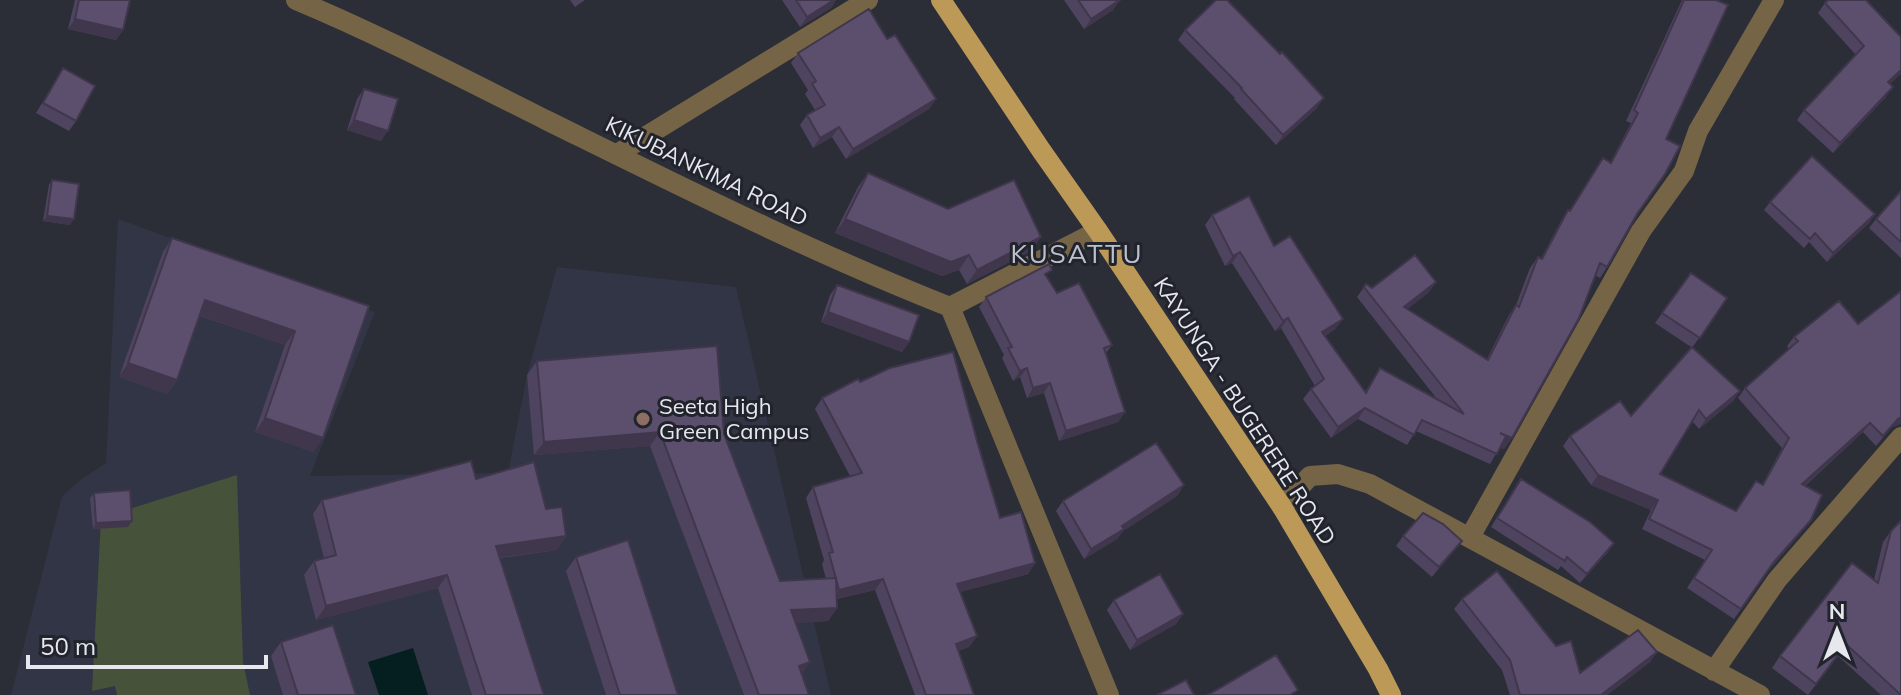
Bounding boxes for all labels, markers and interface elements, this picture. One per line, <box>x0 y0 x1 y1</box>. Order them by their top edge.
street label: KIKUBANKIMA ROAD <box>601 110 813 232</box>
district label: KUSATTU <box>1010 237 1144 270</box>
street label: KAYUNGA - BUGERERE ROAD <box>1148 272 1342 550</box>
place label: Seeta High Green Campus <box>659 392 810 445</box>
marker: Seeta High Green Campus <box>634 410 652 428</box>
north arrow <box>1797 591 1877 671</box>
text: N <box>1829 597 1845 625</box>
scale bar <box>28 619 266 669</box>
text: 50 m <box>40 631 96 661</box>

